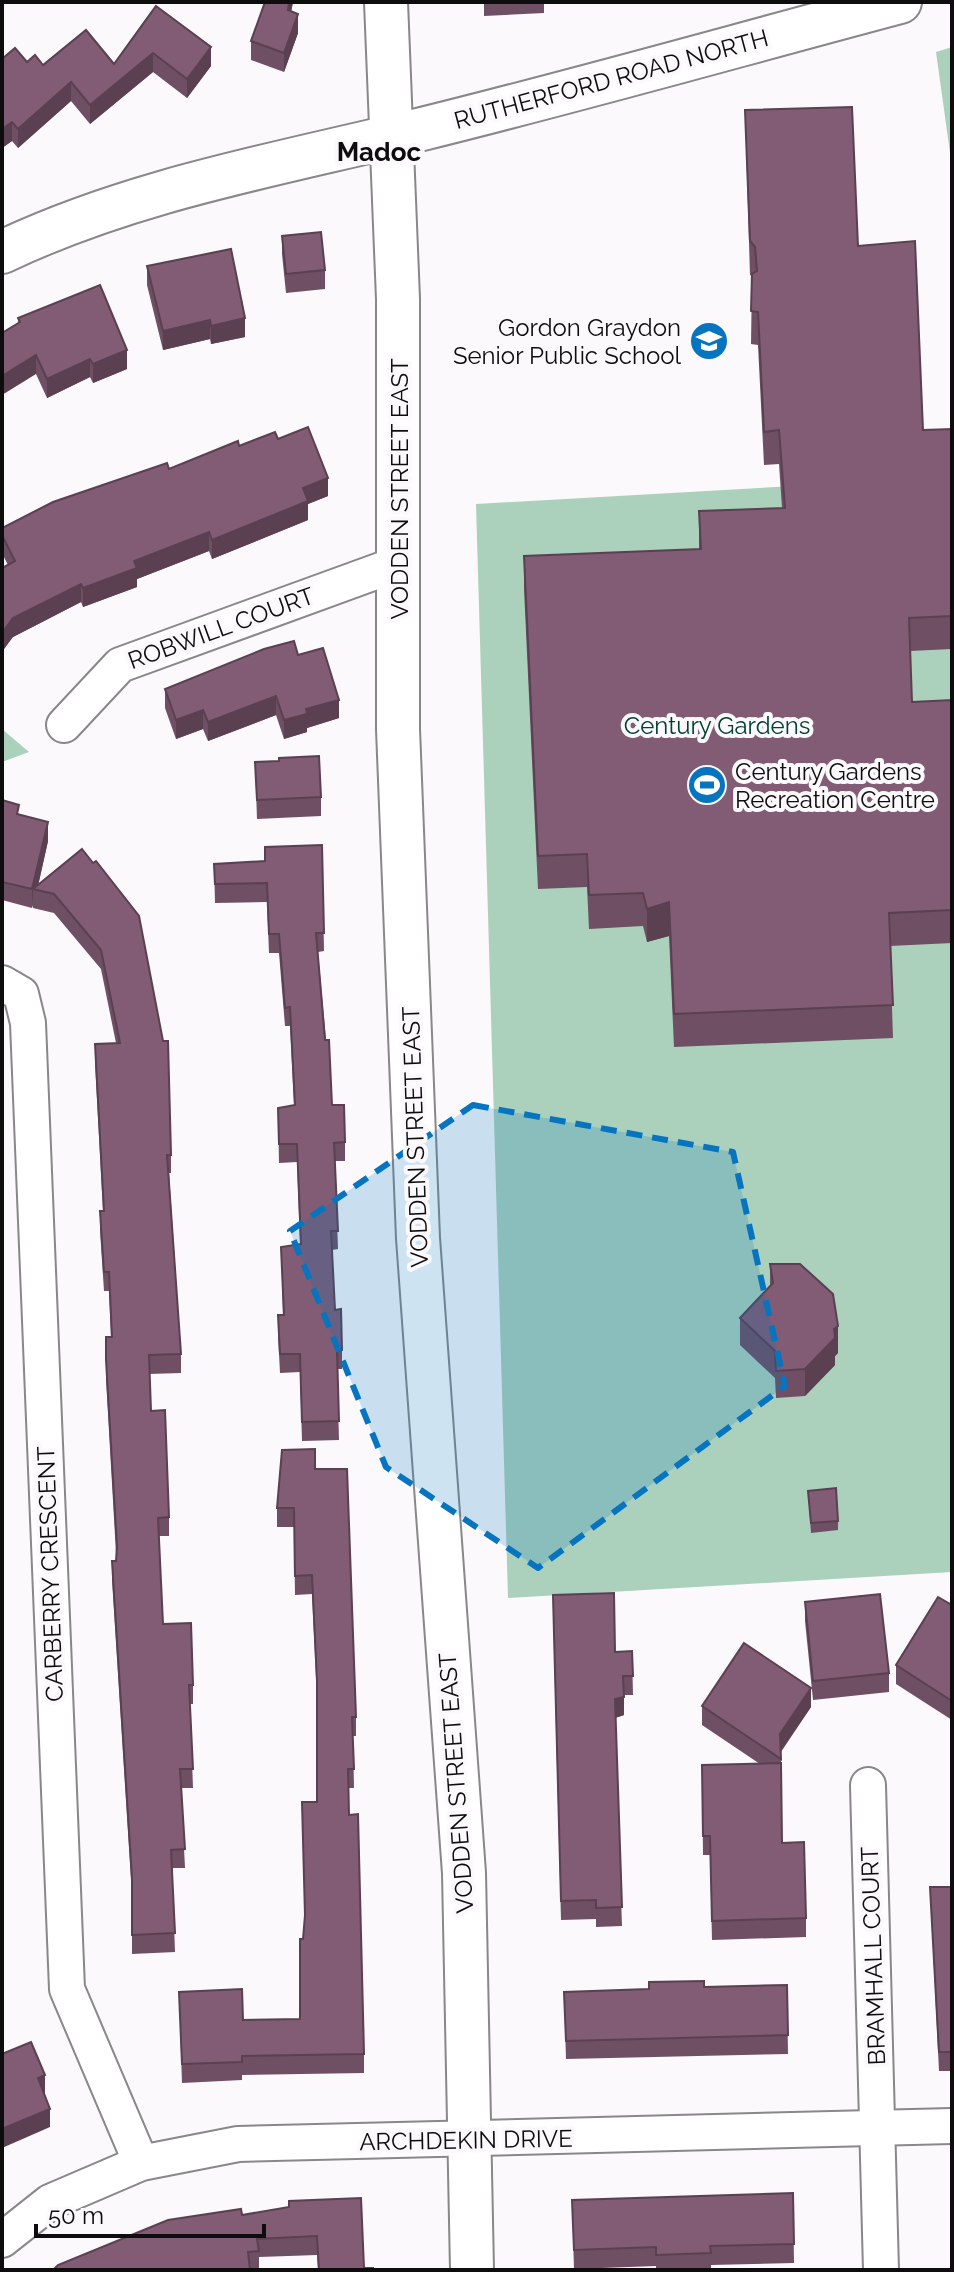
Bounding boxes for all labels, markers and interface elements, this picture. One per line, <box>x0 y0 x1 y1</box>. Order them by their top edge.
street label: RUTHERFORD ROAD NORTH <box>451 23 771 135</box>
district label: Madoc <box>337 137 422 167</box>
place label: Gordon Graydon Senior Public School <box>453 313 681 370</box>
school or university icon: Gordon Graydon Senior Public School <box>688 320 730 362</box>
street label: VODDEN STREET EAST <box>385 358 414 620</box>
street label: ROBWILL COURT <box>124 581 318 675</box>
park label: Century Gardens <box>624 711 810 740</box>
place label: Century Gardens Recreation Centre <box>735 757 935 814</box>
sports icon: Century Gardens Recreation Centre <box>686 764 728 806</box>
street label: VODDEN STREET EAST <box>396 1006 434 1268</box>
street label: CARBERRY CRESCENT <box>31 1445 69 1702</box>
street label: VODDEN STREET EAST <box>432 1651 480 1914</box>
street label: BRAMHALL COURT <box>855 1846 891 2066</box>
street label: ARCHDEKIN DRIVE <box>359 2124 573 2156</box>
scale bar <box>36 2188 264 2238</box>
text: 50 m <box>48 2201 104 2230</box>

